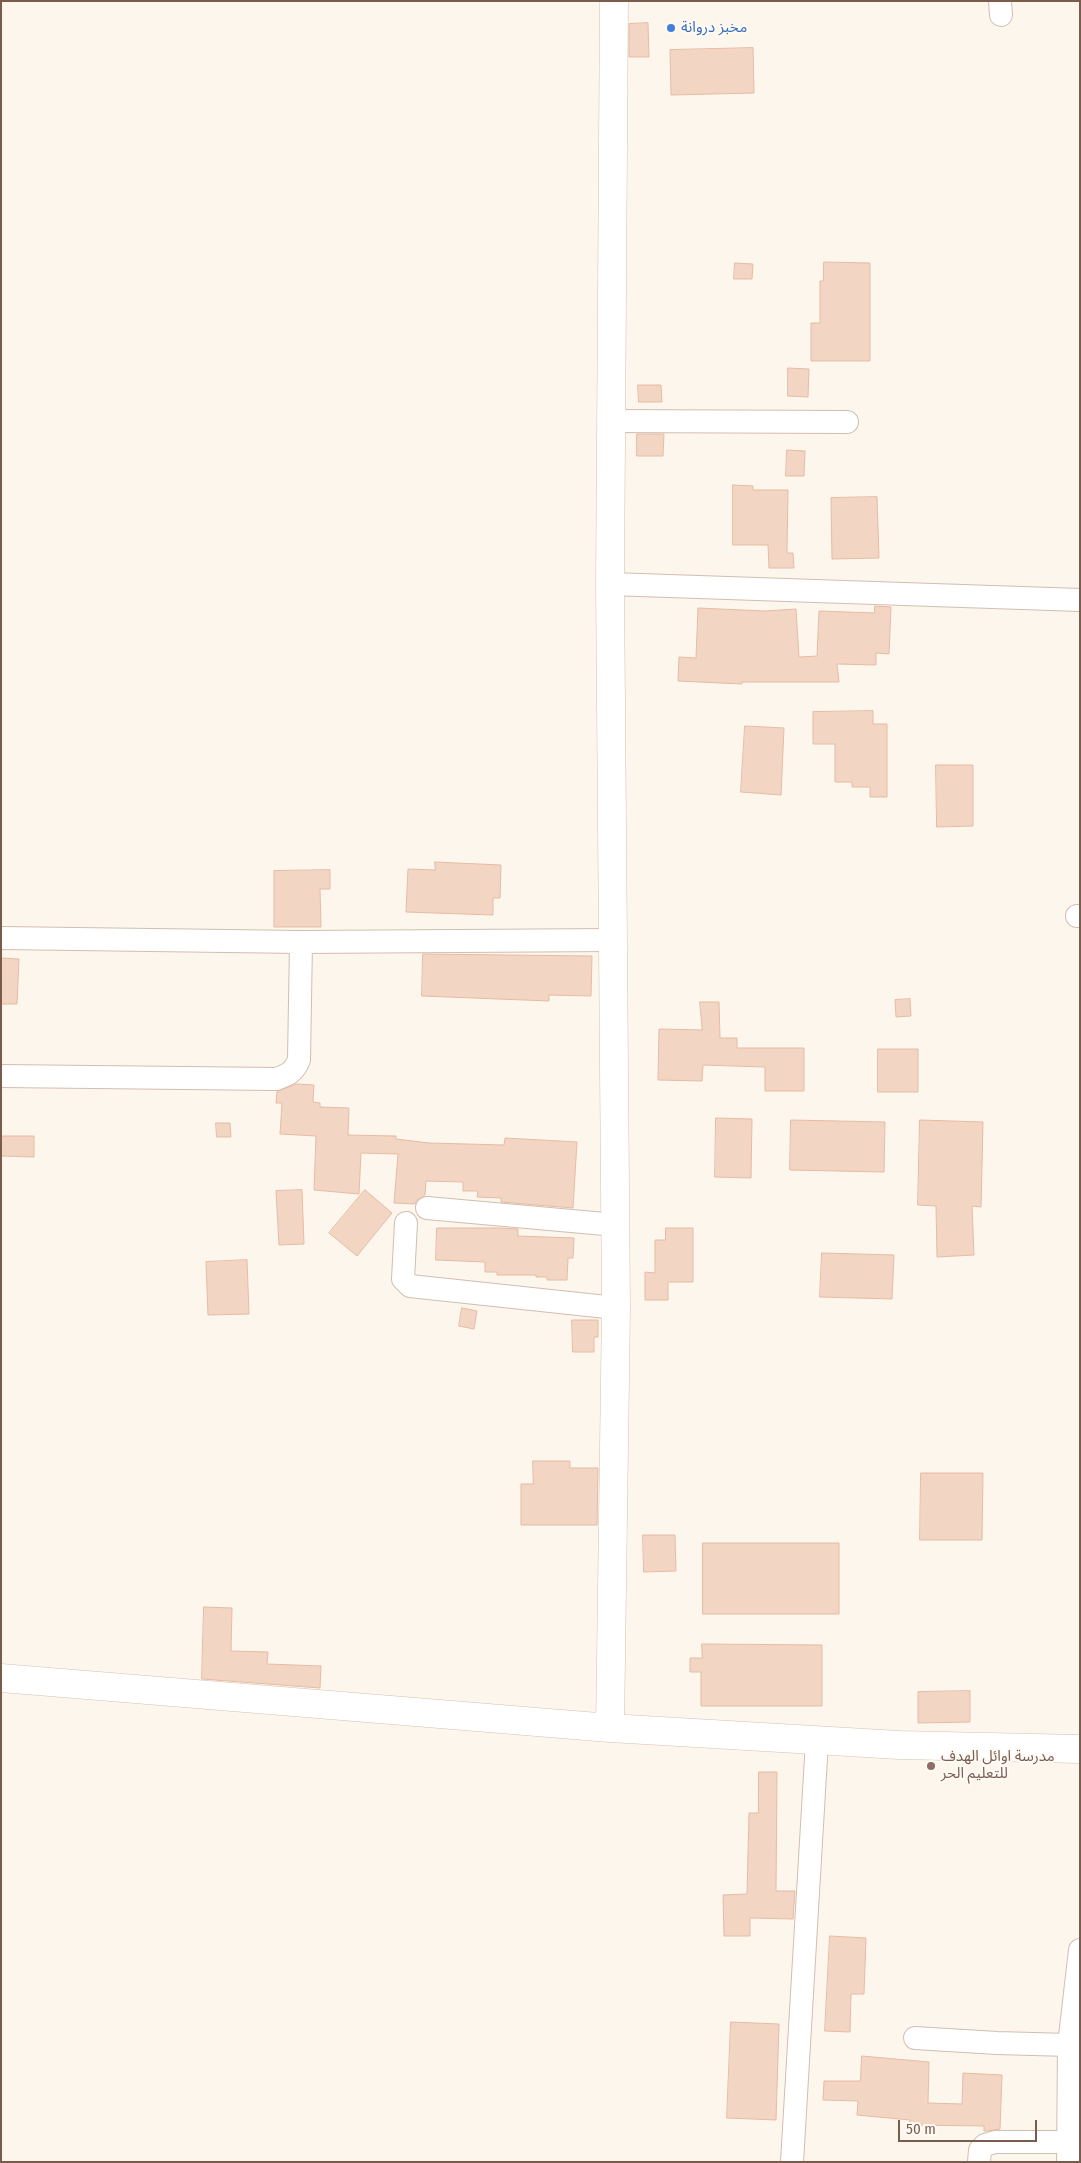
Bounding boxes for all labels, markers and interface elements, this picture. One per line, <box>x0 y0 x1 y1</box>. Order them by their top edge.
place label: مخبز دروانة <box>681 19 747 37</box>
marker: مخبز دروانة <box>665 22 677 34</box>
place label: مدرسة اوائل الهدف للتعليم الحر <box>941 1748 1055 1783</box>
marker: مدرسة اوائل الهدف للتعليم الحر <box>925 1760 937 1772</box>
scale bar <box>901 2110 1040 2142</box>
text: 50 m <box>906 2120 936 2138</box>

